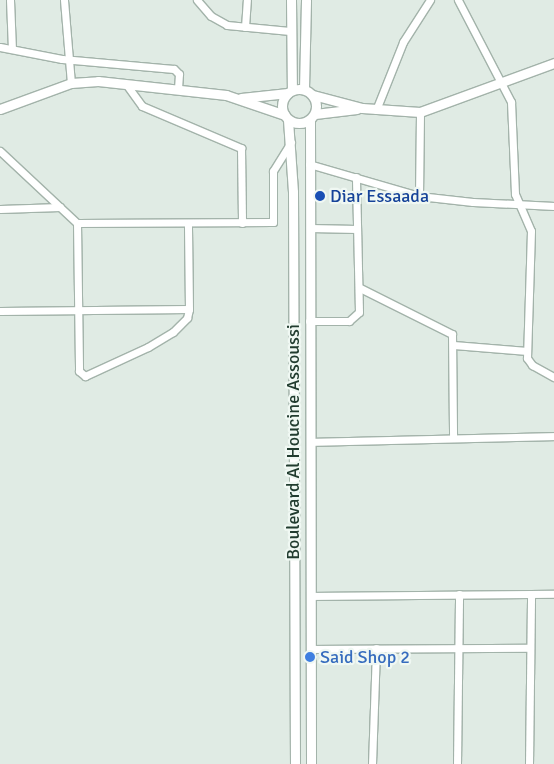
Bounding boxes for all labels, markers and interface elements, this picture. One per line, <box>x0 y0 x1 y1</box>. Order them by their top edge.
place label: Diar Essaada <box>330 185 429 207</box>
marker: Diar Essaada <box>314 190 326 202</box>
street label: Boulevard Al Houcine Assoussi <box>282 324 304 560</box>
place label: Said Shop 2 <box>320 646 410 668</box>
marker: Said Shop 2 <box>304 651 316 663</box>

